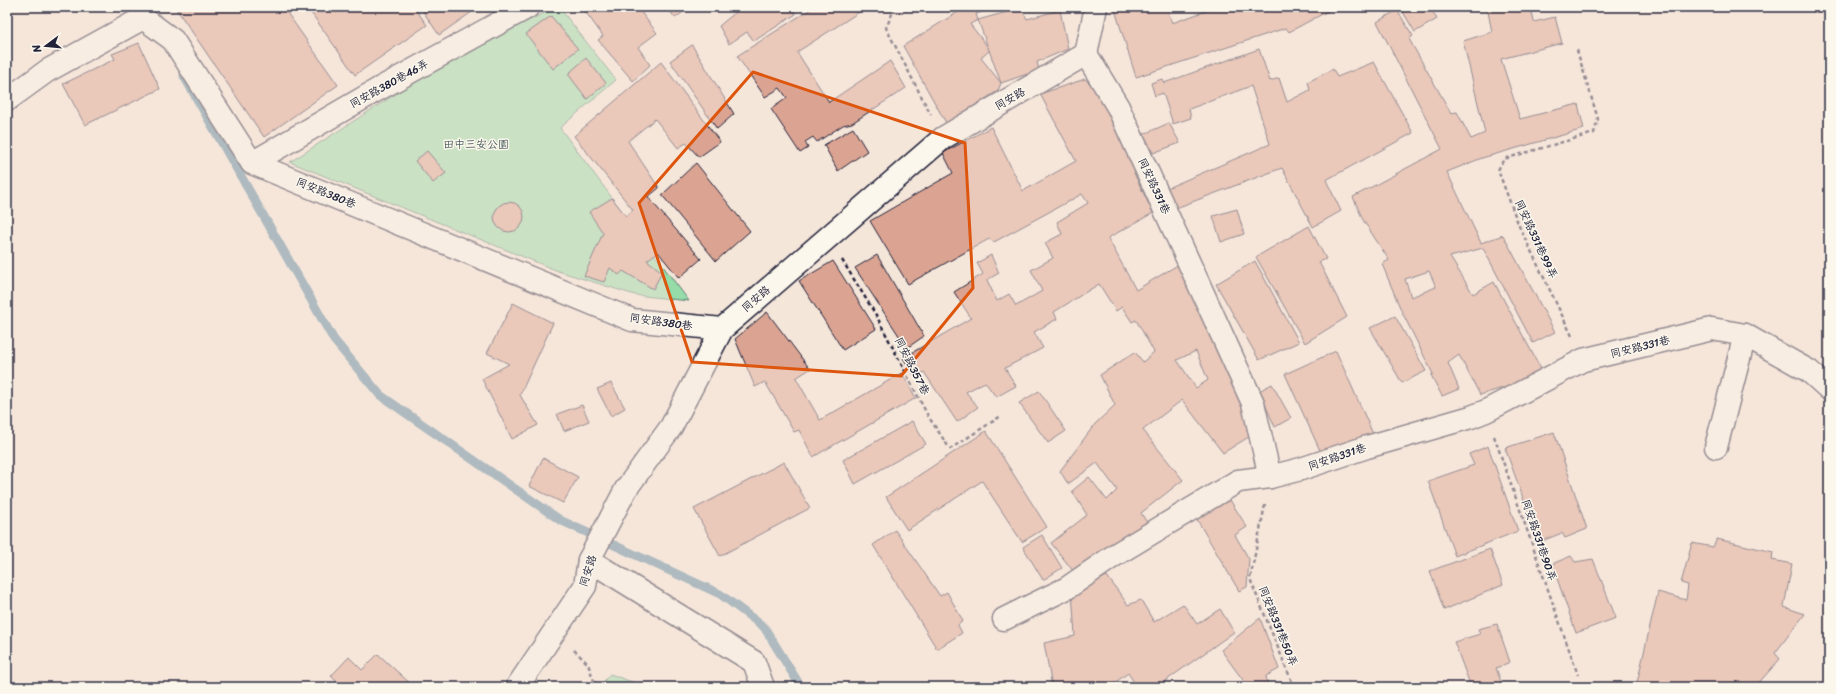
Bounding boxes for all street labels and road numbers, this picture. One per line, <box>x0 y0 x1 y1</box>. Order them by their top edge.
street label: 同安路380巷46弄 <box>346 54 432 114</box>
street label: 同安路 <box>991 83 1029 115</box>
street label: 同安路331巷 <box>1133 154 1175 218</box>
street label: 同安路380巷 <box>293 172 359 214</box>
street label: 同安路331巷99弄 <box>1509 196 1563 282</box>
street label: 同安路 <box>737 281 775 317</box>
street label: 同安路380巷 <box>628 308 694 336</box>
street label: 同安路331巷 <box>1608 330 1672 364</box>
street label: 同安路357巷 <box>889 334 935 398</box>
street label: 同安路331巷 <box>1305 438 1369 476</box>
street label: 同安路331巷90弄 <box>1516 496 1562 584</box>
street label: 同安路 <box>574 552 602 590</box>
street label: 同安路331巷50弄 <box>1253 583 1303 669</box>

